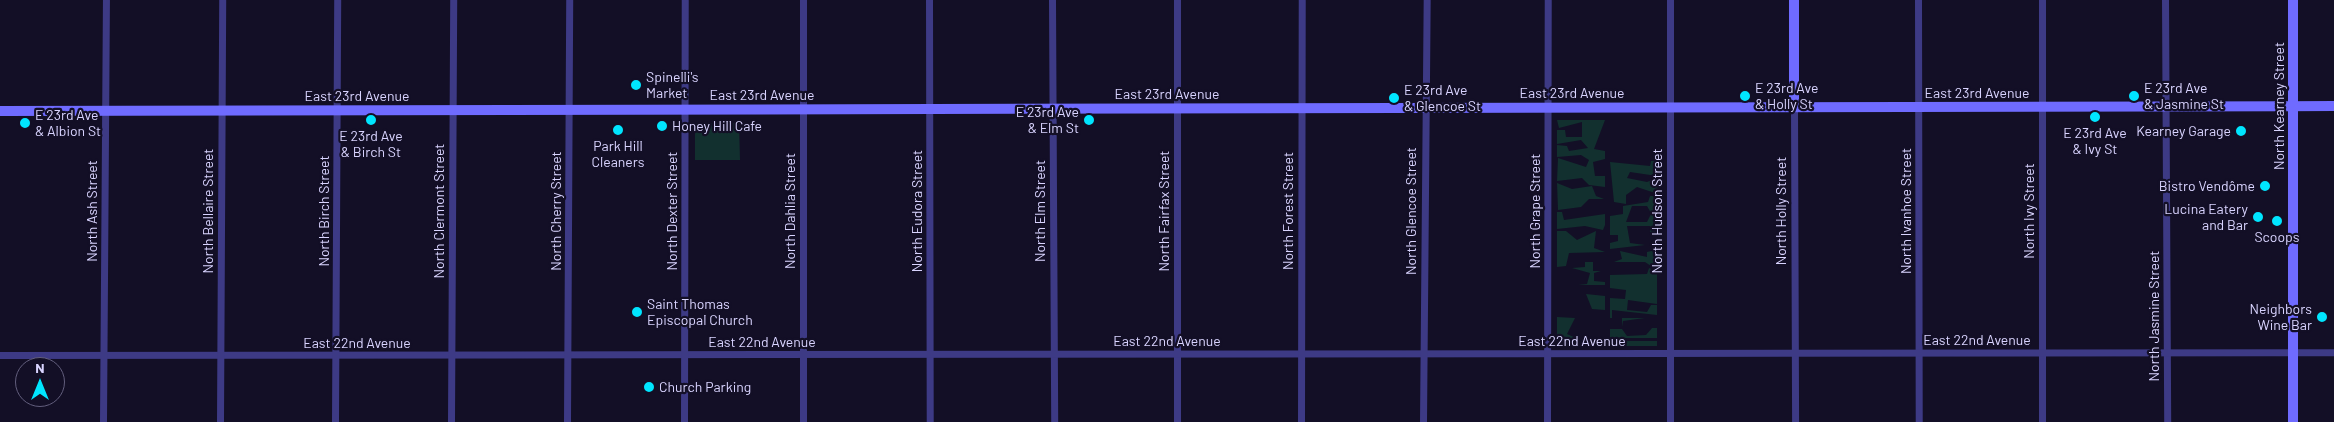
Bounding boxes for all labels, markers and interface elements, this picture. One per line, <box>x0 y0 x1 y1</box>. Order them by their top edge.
street label: North Kearney Street <box>2271 42 2287 170</box>
place label: Spinelli's Market <box>646 69 699 102</box>
marker: Spinelli's Market <box>630 79 642 91</box>
place label: E 23rd Ave & Holly St <box>1755 80 1818 112</box>
place label: E 23rd Ave & Jasmine St <box>2144 80 2224 112</box>
place label: E 23rd Ave & Glencoe St <box>1404 82 1481 114</box>
street label: East 23rd Avenue <box>1520 85 1624 101</box>
street label: East 23rd Avenue <box>1925 85 2029 101</box>
street label: East 23rd Avenue <box>1115 86 1219 102</box>
street label: East 23rd Avenue <box>710 87 814 103</box>
street label: East 23rd Avenue <box>305 88 409 104</box>
marker: E 23rd Ave & Holly St <box>1739 90 1751 102</box>
marker: E 23rd Ave & Jasmine St <box>2128 90 2140 102</box>
marker: E 23rd Ave & Glencoe St <box>1388 92 1400 104</box>
place label: E 23rd Ave & Elm St <box>1016 104 1079 136</box>
place label: E 23rd Ave & Albion St <box>35 107 101 140</box>
marker: E 23rd Ave & Ivy St <box>2089 111 2101 123</box>
marker: E 23rd Ave & Birch St <box>365 114 377 126</box>
marker: E 23rd Ave & Elm St <box>1083 114 1095 126</box>
marker: E 23rd Ave & Albion St <box>19 117 31 129</box>
place label: Honey Hill Cafe <box>672 118 762 134</box>
marker: Honey Hill Cafe <box>656 120 668 132</box>
place label: Kearney Garage <box>2136 123 2231 139</box>
marker: Park Hill Cleaners <box>612 124 624 136</box>
place label: E 23rd Ave & Ivy St <box>2063 125 2127 158</box>
marker: Kearney Garage <box>2235 125 2247 137</box>
place label: E 23rd Ave & Birch St <box>339 128 403 160</box>
place label: Park Hill Cleaners <box>592 138 644 170</box>
street label: North Clermont Street <box>431 144 447 278</box>
street label: North Glencoe Street <box>1403 147 1419 275</box>
street label: North Hudson Street <box>1649 148 1665 274</box>
street label: North Ivanhoe Street <box>1898 148 1914 274</box>
street label: North Bellaire Street <box>200 149 216 273</box>
street label: North Eudora Street <box>909 150 925 272</box>
street label: North Cherry Street <box>548 151 564 271</box>
street label: North Fairfax Street <box>1156 151 1172 271</box>
street label: North Dexter Street <box>664 152 680 270</box>
street label: North Forest Street <box>1280 152 1296 270</box>
street label: North Dahlia Street <box>782 153 798 269</box>
street label: North Grape Street <box>1527 154 1543 268</box>
street label: North Birch Street <box>316 155 332 267</box>
street label: North Holly Street <box>1773 157 1789 265</box>
street label: North Ash Street <box>84 160 100 262</box>
street label: North Elm Street <box>1032 160 1048 262</box>
street label: North Ivy Street <box>2021 163 2037 259</box>
place label: Bistro Vendôme <box>2159 178 2255 194</box>
marker: Bistro Vendôme <box>2259 180 2271 192</box>
place label: Lucina Eatery and Bar <box>2164 201 2248 233</box>
marker: Lucina Eatery and Bar <box>2252 211 2264 223</box>
marker: Scoops <box>2271 215 2283 227</box>
place label: Scoops <box>2254 229 2300 245</box>
street label: North Jasmine Street <box>2146 251 2162 381</box>
place label: Saint Thomas Episcopal Church <box>647 296 753 328</box>
place label: Neighbors Wine Bar <box>2250 301 2312 334</box>
marker: Saint Thomas Episcopal Church <box>631 306 643 318</box>
marker: Neighbors Wine Bar <box>2316 311 2328 323</box>
street label: East 22nd Avenue <box>1923 332 2031 348</box>
street label: East 22nd Avenue <box>1113 333 1221 349</box>
street label: East 22nd Avenue <box>1518 333 1626 349</box>
street label: East 22nd Avenue <box>708 334 816 350</box>
street label: East 22nd Avenue <box>303 335 411 351</box>
north arrow <box>15 357 65 407</box>
text: N <box>35 359 45 376</box>
place label: Church Parking <box>659 379 751 395</box>
marker: Church Parking <box>643 381 655 393</box>

